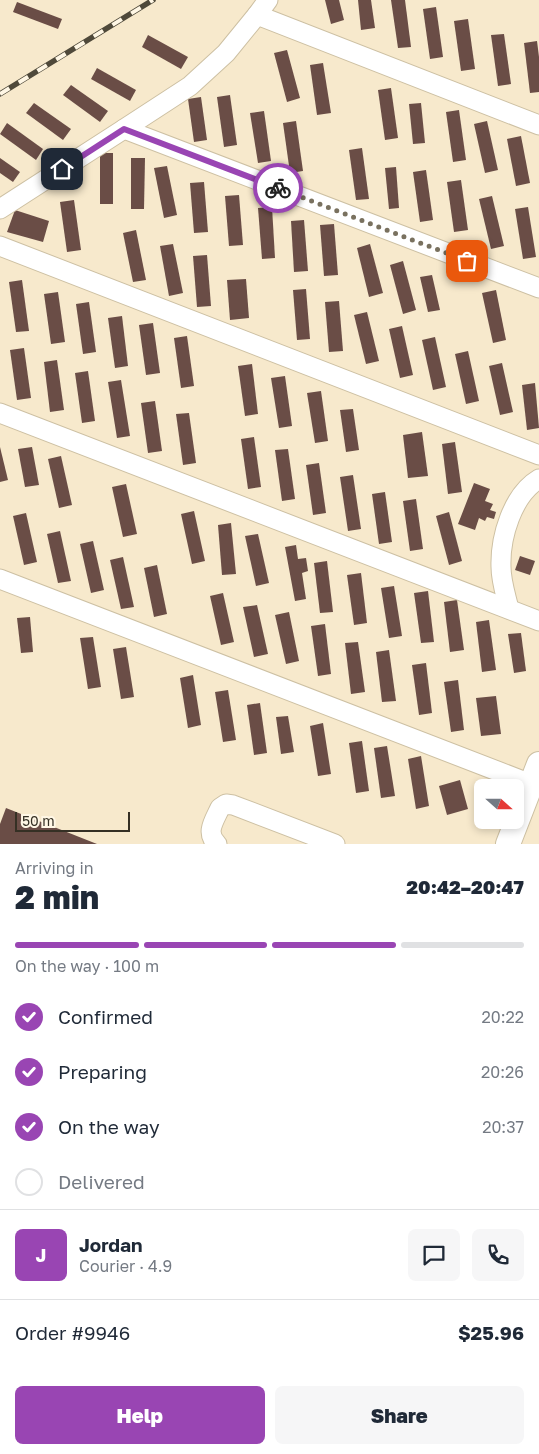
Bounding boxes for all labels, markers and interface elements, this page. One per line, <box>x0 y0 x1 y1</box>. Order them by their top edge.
pin <box>41 148 83 190</box>
icon: home <box>48 155 76 183</box>
courier <box>253 163 303 213</box>
icon: bike <box>264 174 292 202</box>
pin <box>446 240 488 282</box>
icon: bag <box>453 247 481 275</box>
north arrow <box>474 779 524 829</box>
map controls <box>474 779 524 829</box>
scale bar <box>15 809 130 832</box>
text: 50 m <box>22 812 55 829</box>
text: Arriving in <box>15 858 94 878</box>
text: 20:42–20:47 <box>406 875 524 898</box>
text: 2 min <box>15 878 99 916</box>
text: On the way · 100 m <box>15 956 159 976</box>
icon: check <box>15 1003 43 1031</box>
text: Confirmed <box>58 1005 153 1028</box>
text: 20:22 <box>481 1007 524 1027</box>
icon: check <box>15 1058 43 1086</box>
text: Preparing <box>58 1060 147 1083</box>
text: 20:26 <box>481 1062 524 1082</box>
icon: check <box>15 1113 43 1141</box>
text: On the way <box>58 1115 160 1138</box>
text: 20:37 <box>482 1117 524 1137</box>
text: Delivered <box>58 1170 145 1193</box>
button: chat <box>408 1229 460 1281</box>
button: phone <box>472 1229 524 1281</box>
text: Jordan <box>79 1233 143 1256</box>
text: J <box>36 1243 46 1266</box>
text: Courier · 4.9 <box>79 1256 172 1276</box>
text: Order #9946 <box>15 1321 130 1344</box>
text: $25.96 <box>458 1321 524 1344</box>
button: Help <box>15 1386 265 1444</box>
button: Share <box>275 1386 524 1444</box>

